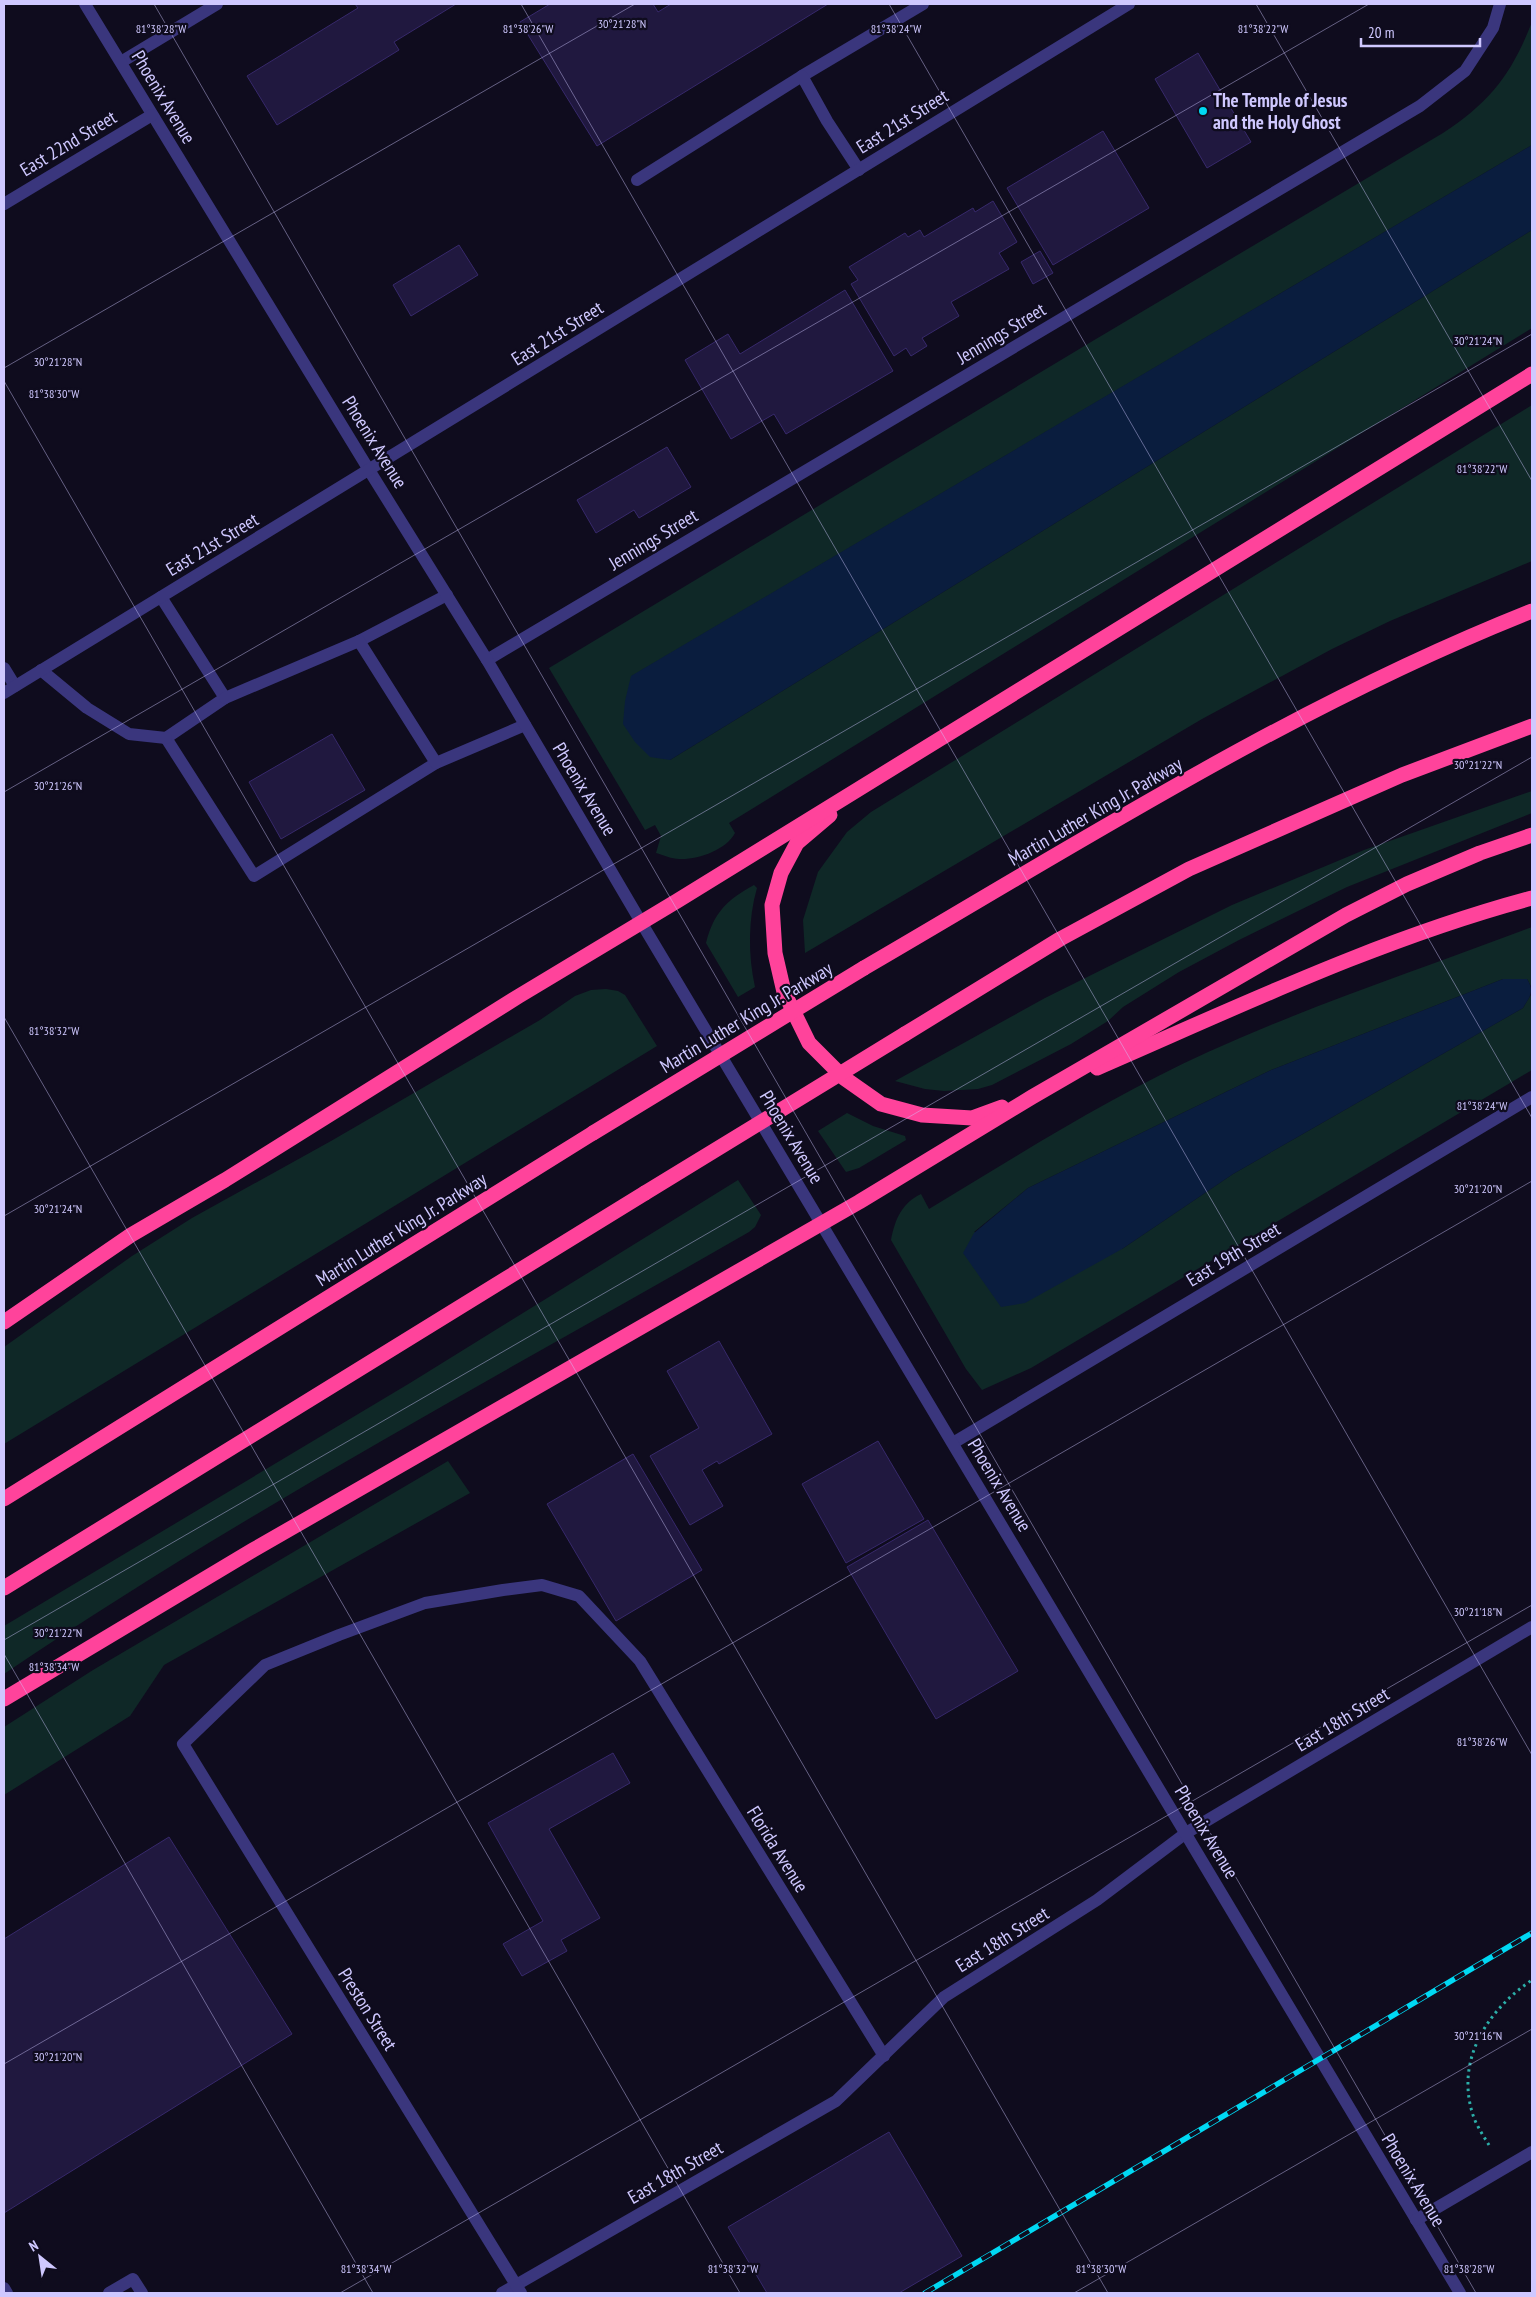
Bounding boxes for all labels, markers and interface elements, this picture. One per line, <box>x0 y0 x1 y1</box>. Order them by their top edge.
scale bar <box>1361 15 1480 47</box>
text: 30°21'28"N <box>598 16 646 31</box>
text: 81°38'28"W <box>136 21 186 36</box>
text: 81°38'26"W <box>503 21 553 36</box>
text: 81°38'24"W <box>871 21 921 36</box>
text: 81°38'22"W <box>1238 21 1288 36</box>
text: 20 m <box>1368 23 1394 42</box>
street label: Phoenix Avenue <box>127 46 201 148</box>
street label: East 21st Street <box>852 83 953 159</box>
place label: The Temple of Jesus and the Holy Ghost <box>1213 88 1348 134</box>
street label: East 22nd Street <box>15 104 121 181</box>
marker: The Temple of Jesus and the Holy Ghost <box>1197 105 1209 117</box>
street label: East 21st Street <box>507 295 608 371</box>
street label: Jennings Street <box>951 297 1051 369</box>
text: 30°21'24"N <box>1454 333 1502 348</box>
text: 30°21'28"N <box>34 354 82 369</box>
text: 81°38'30"W <box>29 386 79 401</box>
street label: Phoenix Avenue <box>337 391 413 493</box>
text: 81°38'22"W <box>1457 461 1507 476</box>
street label: Jennings Street <box>603 503 703 575</box>
street label: East 21st Street <box>161 507 263 581</box>
street label: Phoenix Avenue <box>548 738 622 840</box>
street label: Martin Luther King Jr. Parkway <box>1004 751 1187 871</box>
text: 30°21'22"N <box>1454 757 1502 772</box>
text: 30°21'26"N <box>34 778 82 793</box>
street label: Martin Luther King Jr. Parkway <box>655 956 837 1078</box>
text: 81°38'32"W <box>29 1023 79 1038</box>
street label: Phoenix Avenue <box>755 1086 829 1188</box>
text: 81°38'24"W <box>1457 1098 1507 1113</box>
street label: Martin Luther King Jr. Parkway <box>311 1166 492 1291</box>
text: 30°21'20"N <box>1454 1181 1502 1196</box>
text: 30°21'24"N <box>34 1201 82 1216</box>
street label: East 19th Street <box>1182 1216 1285 1291</box>
street label: Phoenix Avenue <box>963 1434 1037 1536</box>
text: 30°21'18"N <box>1454 1604 1502 1619</box>
text: 30°21'22"N <box>34 1625 82 1640</box>
text: 81°38'34"W <box>29 1659 79 1674</box>
street label: East 18th Street <box>1291 1681 1394 1756</box>
text: 81°38'26"W <box>1457 1734 1507 1749</box>
street label: Phoenix Avenue <box>1170 1781 1244 1883</box>
street label: Florida Avenue <box>742 1801 814 1897</box>
street label: East 18th Street <box>951 1900 1054 1977</box>
street label: Preston Street <box>333 1963 403 2055</box>
text: 30°21'16"N <box>1454 2028 1502 2043</box>
text: 30°21'20"N <box>34 2049 82 2064</box>
street label: Phoenix Avenue <box>1377 2129 1451 2231</box>
street label: East 18th Street <box>623 2135 727 2209</box>
north arrow <box>15 2232 65 2282</box>
text: N <box>26 2236 41 2255</box>
text: 81°38'34"W <box>341 2261 391 2276</box>
text: 81°38'32"W <box>708 2261 758 2276</box>
text: 81°38'30"W <box>1076 2261 1126 2276</box>
text: 81°38'28"W <box>1444 2261 1494 2276</box>

